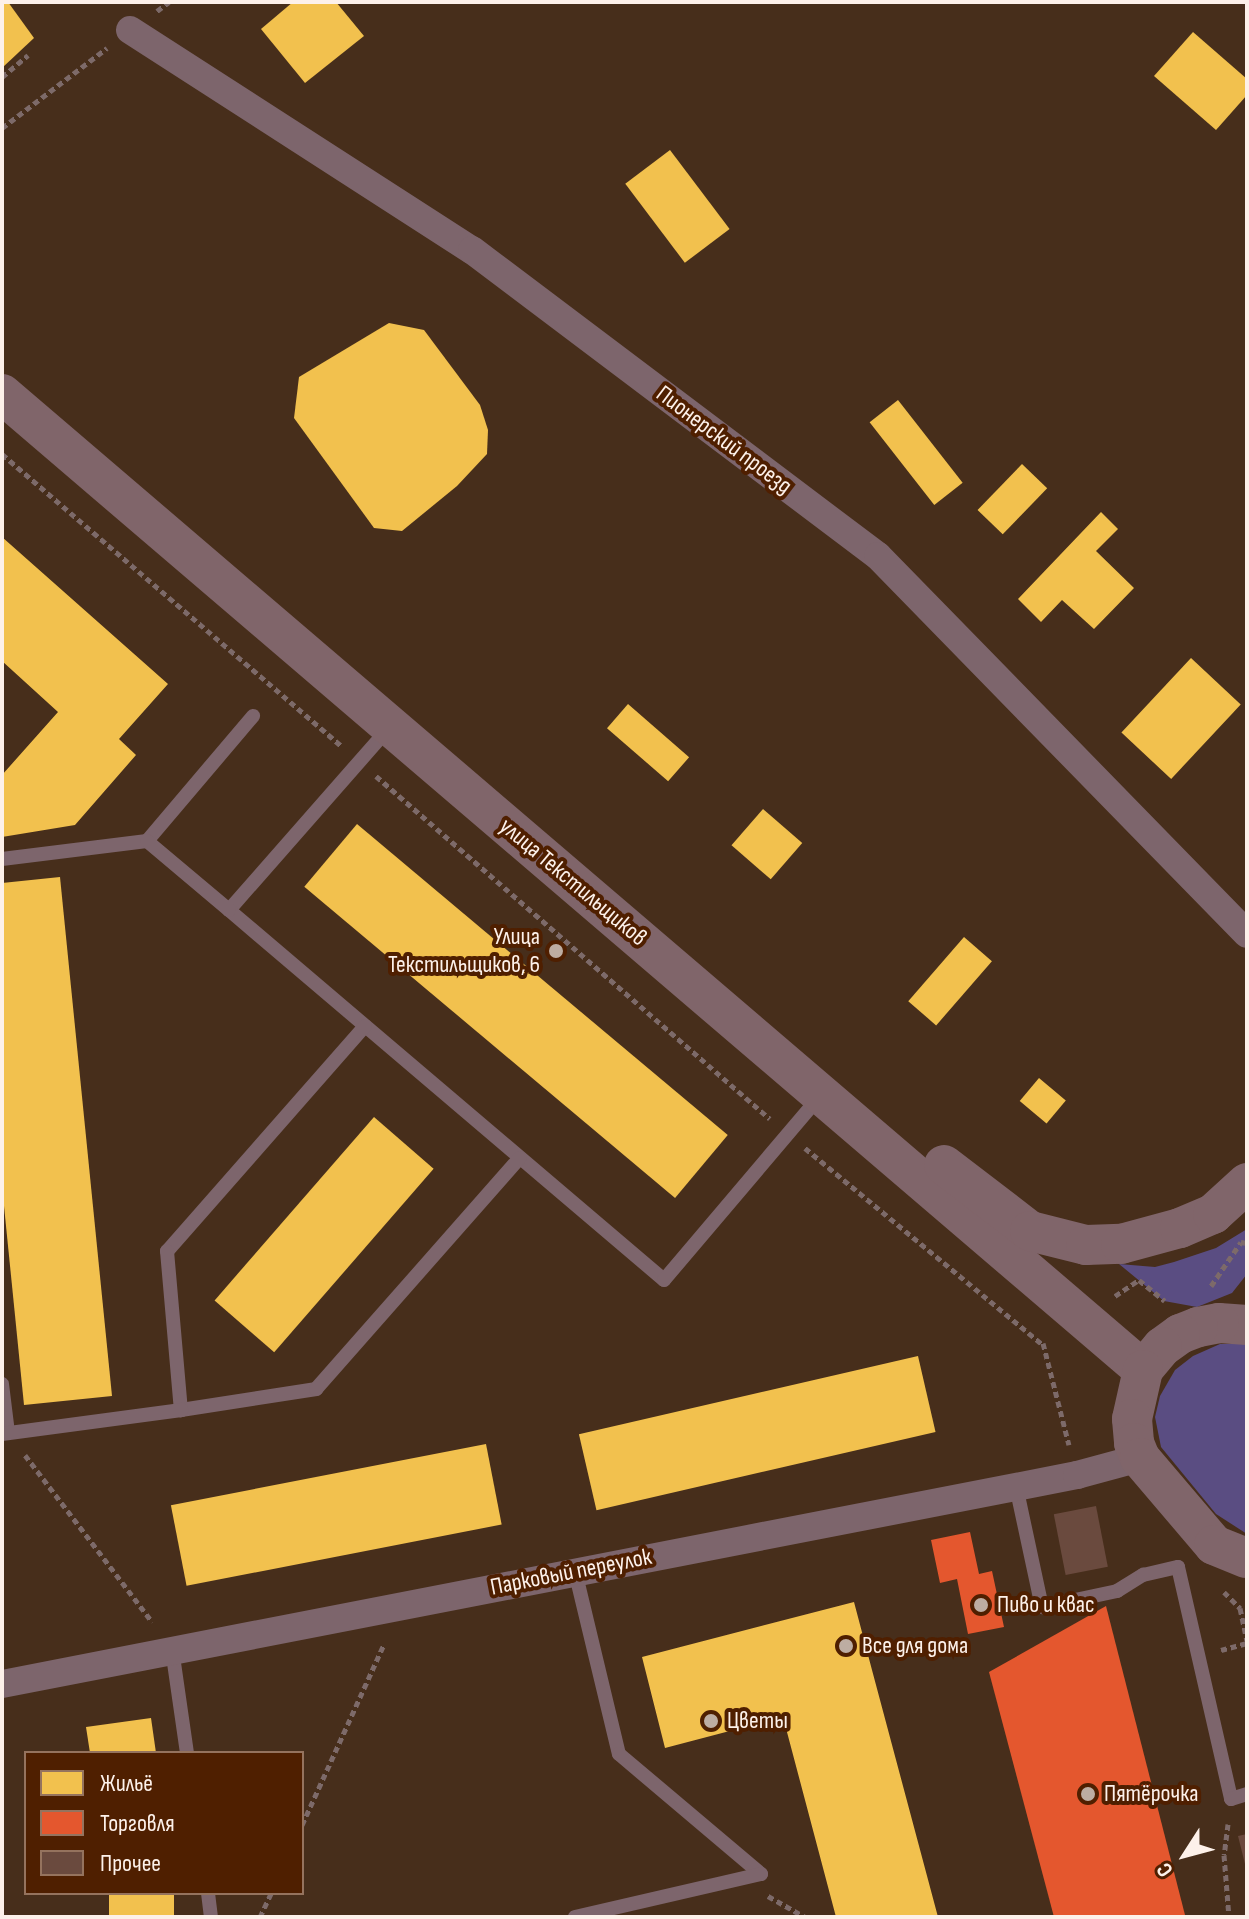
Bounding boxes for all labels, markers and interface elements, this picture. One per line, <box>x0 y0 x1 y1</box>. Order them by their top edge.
street label: Пионерский проезд <box>650 380 798 500</box>
street label: улица Текстильщиков <box>493 812 653 952</box>
place label: Улица Текстильщиков, 6 <box>388 923 540 979</box>
marker: Улица Текстильщиков, 6 <box>547 942 565 960</box>
street label: Парковый переулок <box>488 1542 654 1602</box>
place label: Пиво и квас <box>997 1591 1095 1619</box>
marker: Пиво и квас <box>972 1596 990 1614</box>
place label: Все для дома <box>862 1632 968 1660</box>
marker: Все для дома <box>837 1637 855 1655</box>
place label: Цветы <box>727 1707 788 1735</box>
marker: Цветы <box>702 1712 720 1730</box>
legend <box>24 1751 304 1895</box>
text: Жильё <box>100 1769 153 1798</box>
place label: Пятёрочка <box>1104 1780 1198 1808</box>
marker: Пятёрочка <box>1079 1785 1097 1803</box>
text: Торговля <box>100 1809 175 1838</box>
north arrow <box>1145 1815 1225 1895</box>
text: Прочее <box>100 1849 161 1878</box>
text: С <box>1151 1857 1179 1882</box>

